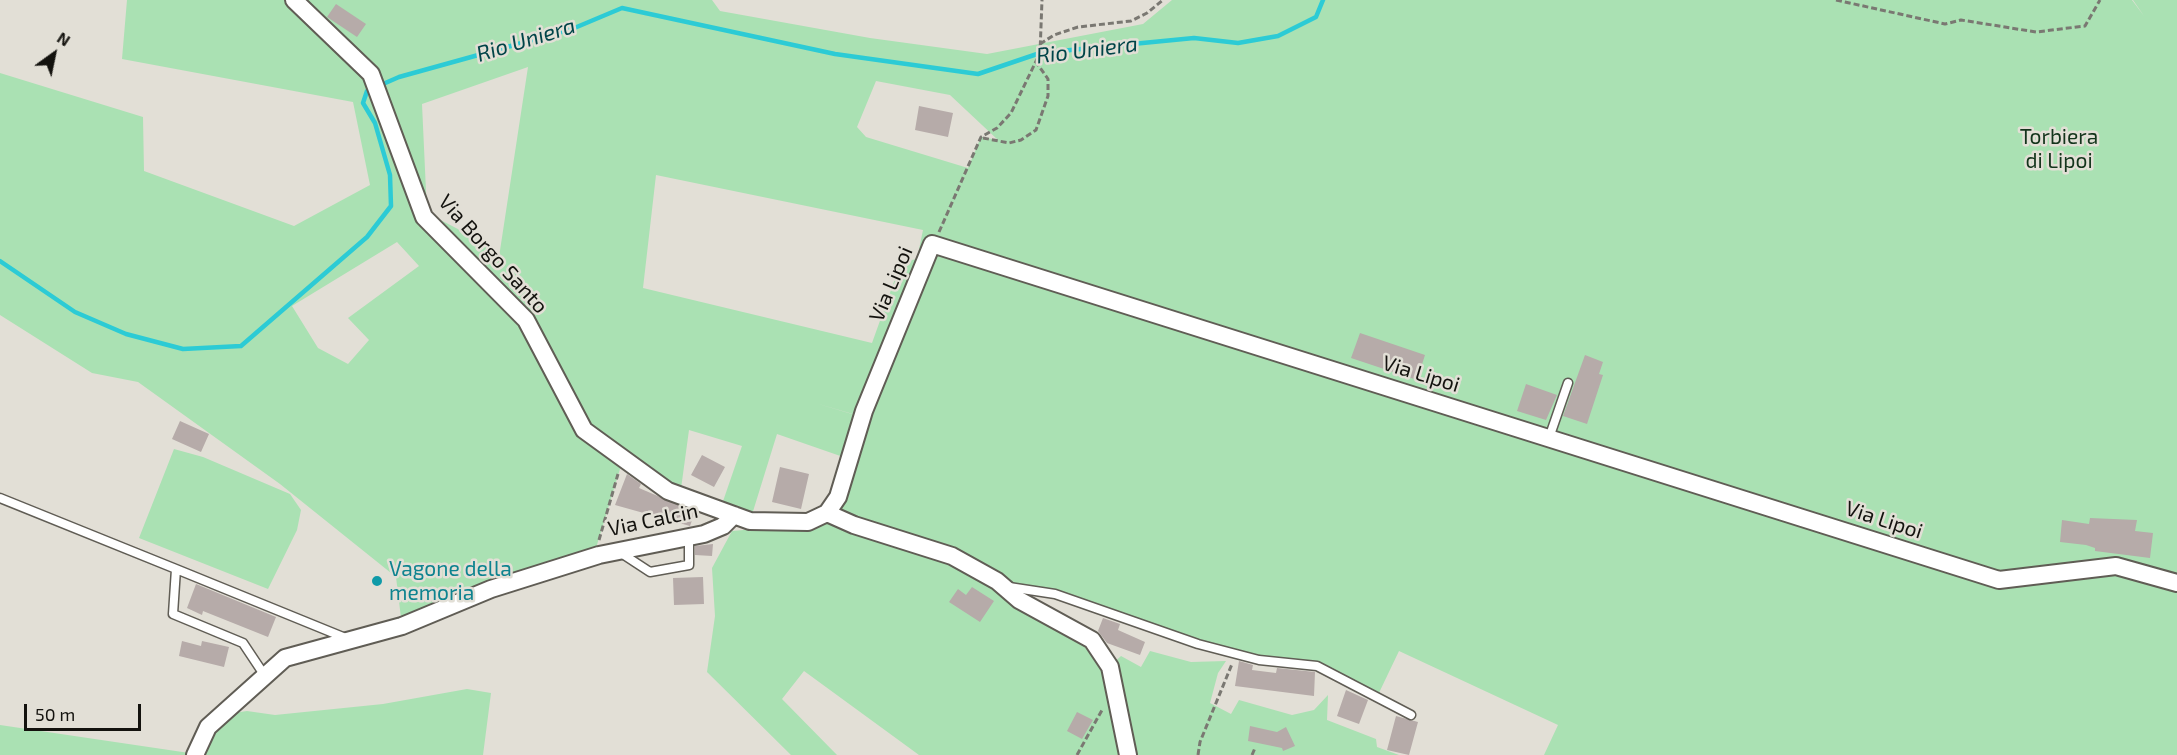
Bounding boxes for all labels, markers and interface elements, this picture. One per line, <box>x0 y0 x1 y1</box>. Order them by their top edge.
water label: Rio Uniera <box>473 12 579 68</box>
north arrow <box>24 24 84 84</box>
text: N <box>54 27 74 50</box>
water label: Rio Uniera <box>1035 31 1139 69</box>
park label: Torbiera di Lipoi <box>2020 124 2098 174</box>
street label: Via Borgo Santo <box>433 189 553 319</box>
street label: Via Lipoi <box>864 242 918 326</box>
street label: Via Lipoi <box>1379 350 1463 398</box>
street label: Via Lipoi <box>1842 496 1926 544</box>
street label: Via Calcin <box>606 498 700 542</box>
place label: Vagone della memoria <box>389 556 512 606</box>
marker: Vagone della memoria <box>370 574 384 588</box>
scale bar <box>27 692 144 730</box>
text: 50 m <box>35 703 75 725</box>

